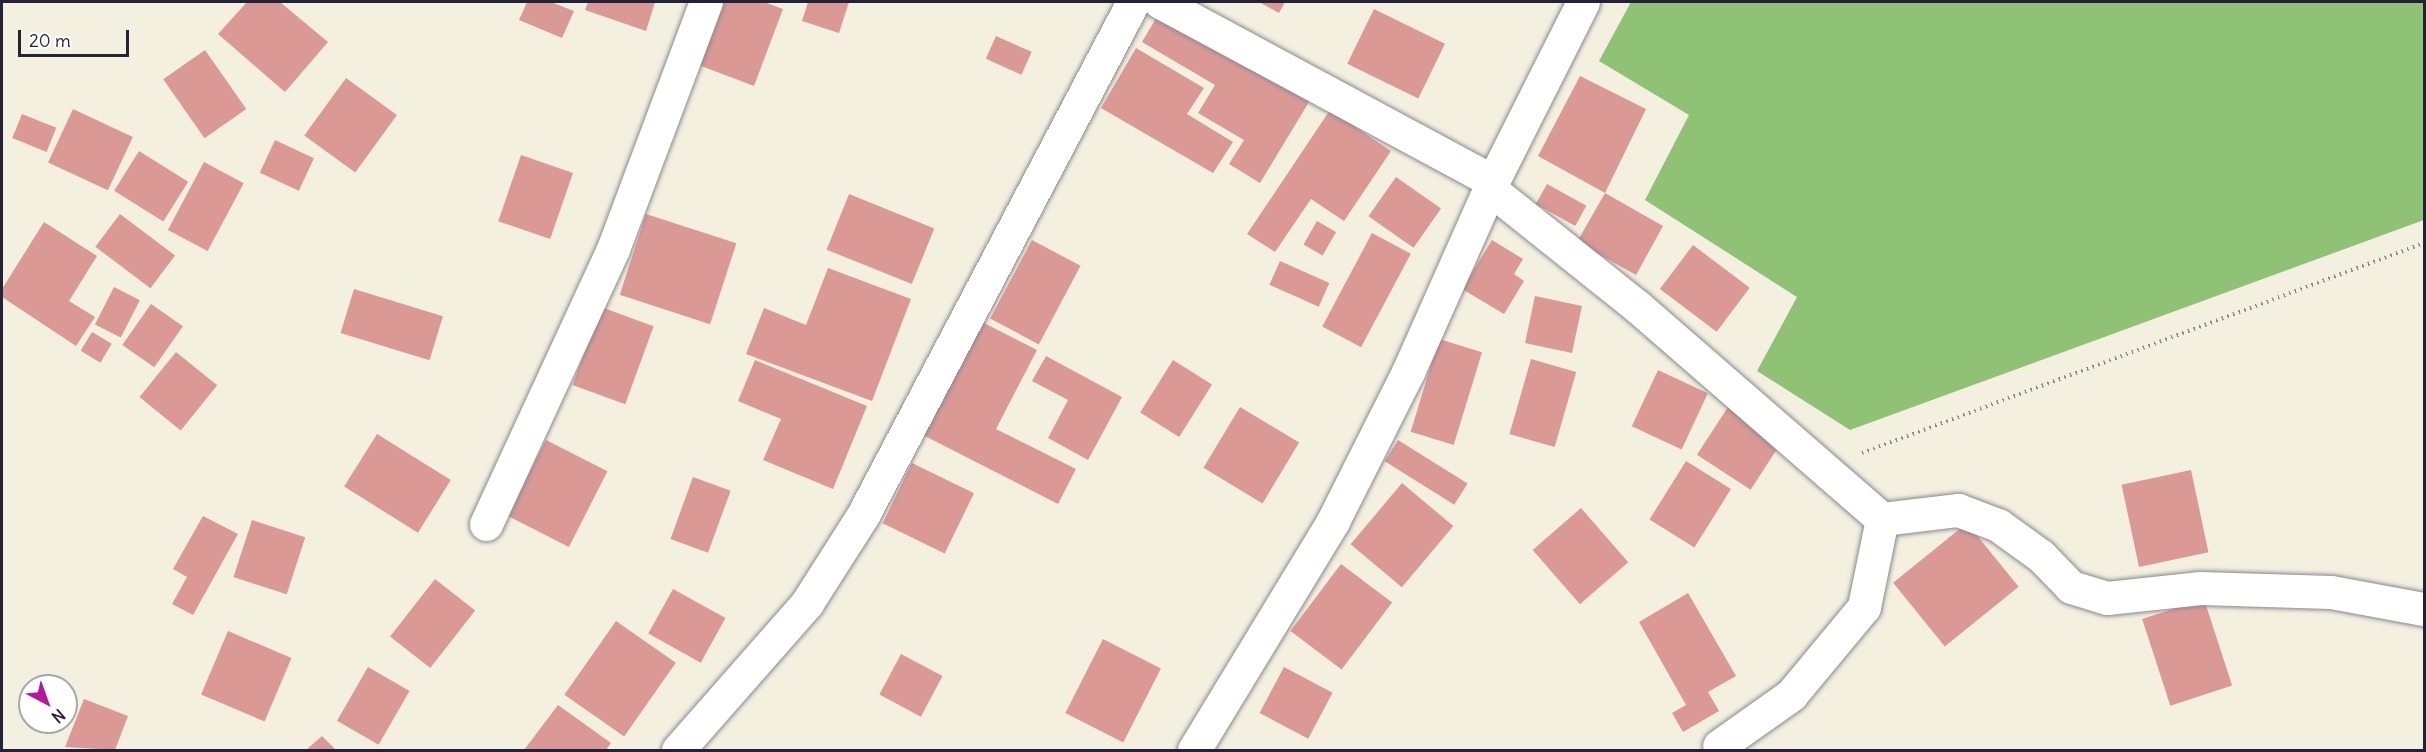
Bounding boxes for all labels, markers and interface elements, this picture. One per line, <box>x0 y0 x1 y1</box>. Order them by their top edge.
scale bar <box>21 18 132 56</box>
text: 20 m <box>29 29 71 52</box>
north arrow <box>18 674 78 734</box>
text: N <box>48 705 69 727</box>

